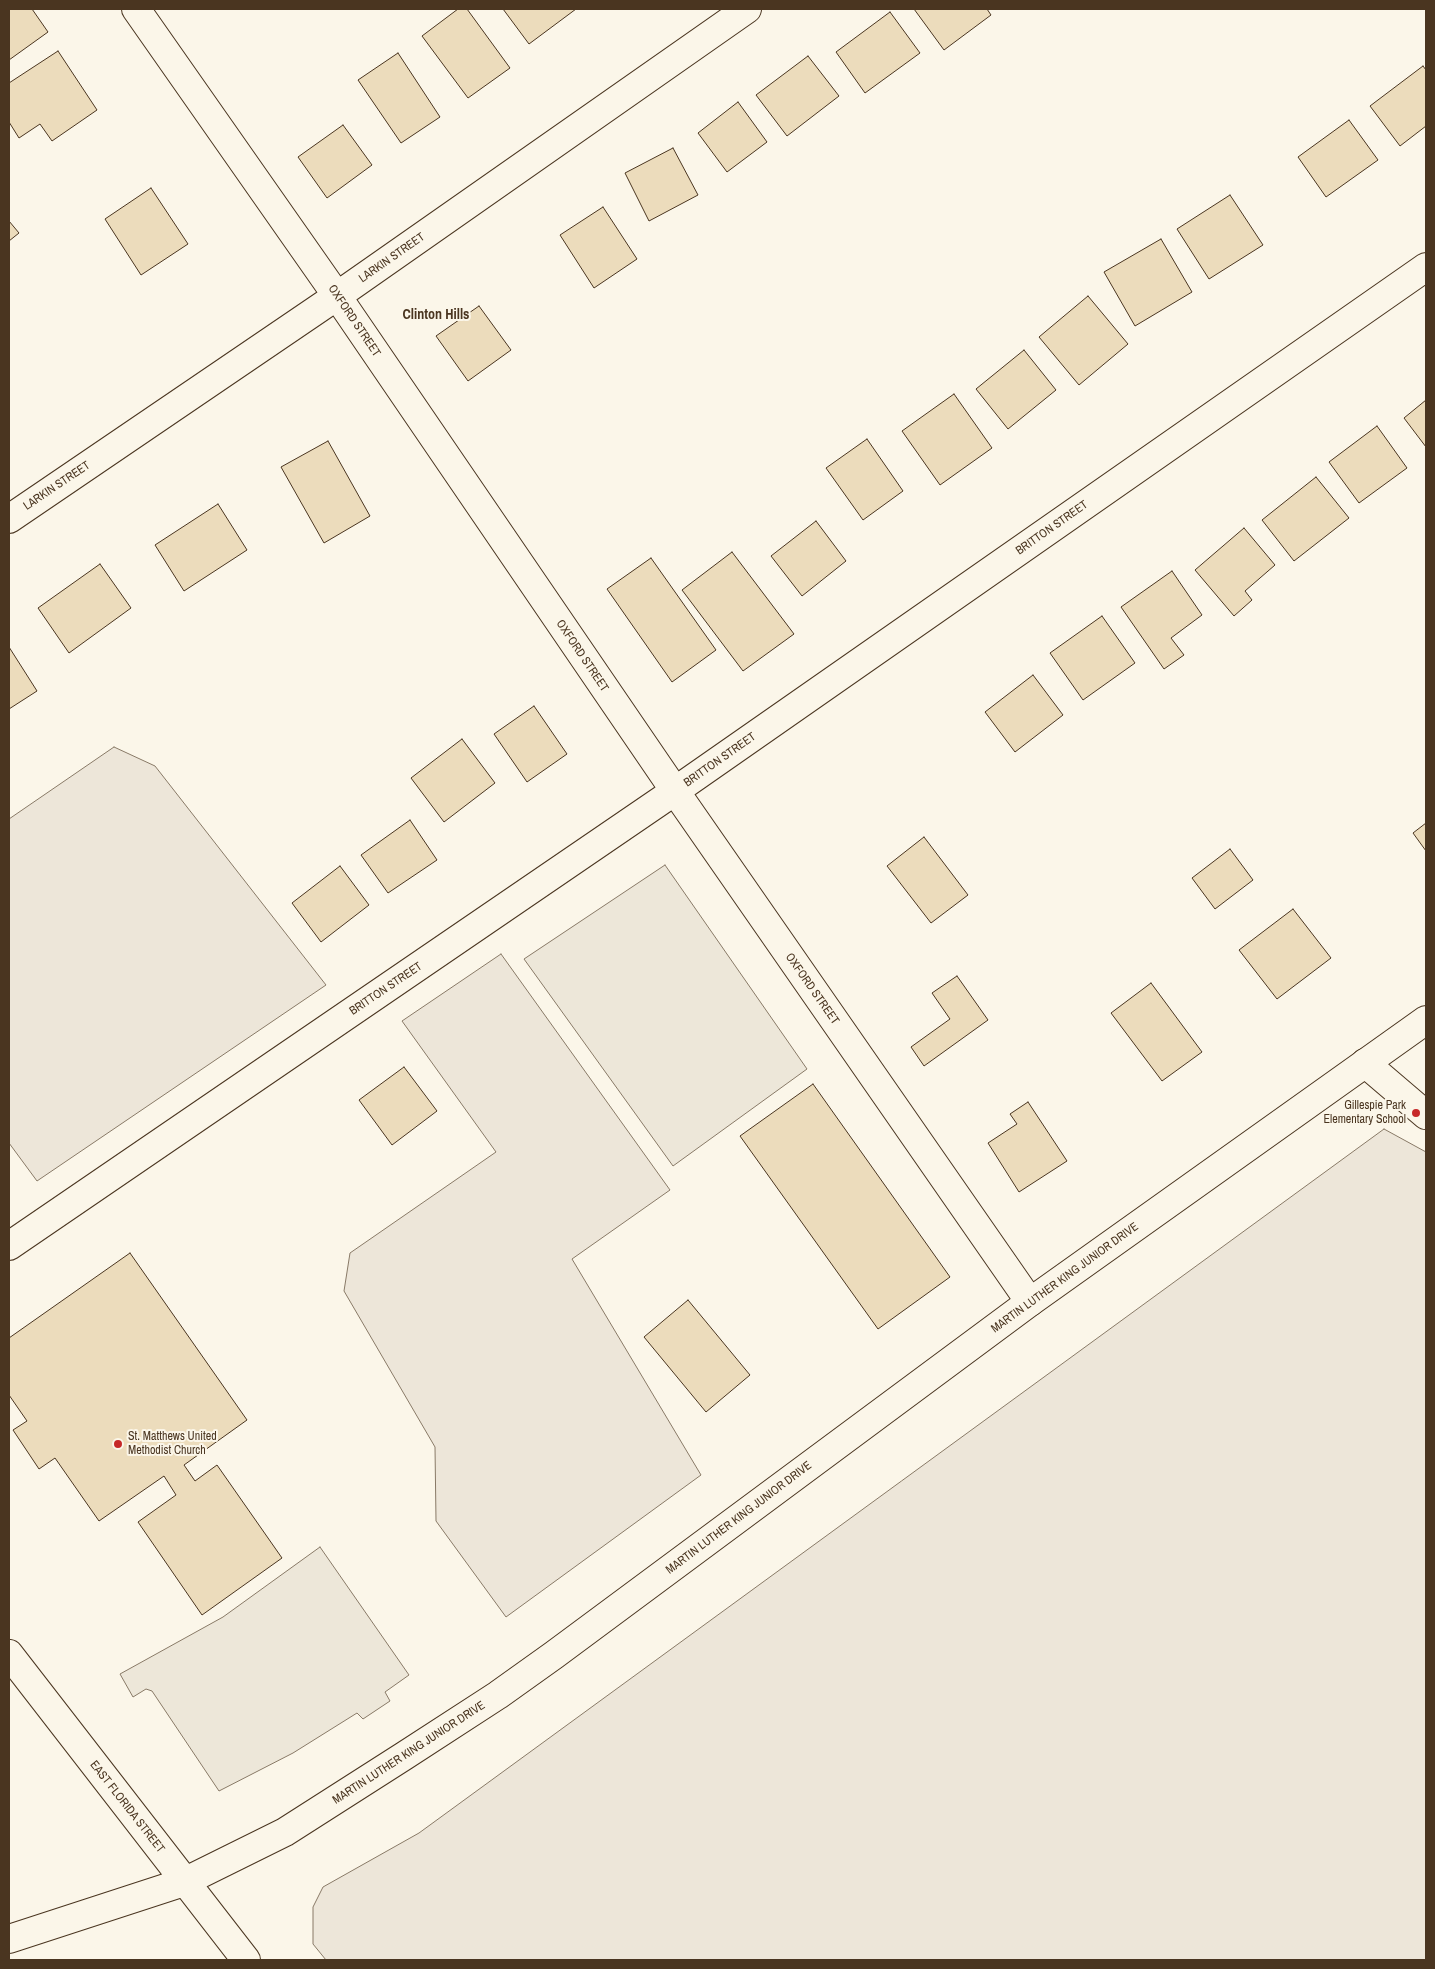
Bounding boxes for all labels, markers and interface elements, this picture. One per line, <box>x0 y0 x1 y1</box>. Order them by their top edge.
street label: LARKIN STREET <box>356 230 428 286</box>
street label: OXFORD STREET <box>325 282 383 360</box>
district label: Clinton Hills <box>403 307 469 323</box>
street label: LARKIN STREET <box>21 458 93 514</box>
street label: BRITTON STREET <box>1013 498 1091 558</box>
street label: OXFORD STREET <box>553 617 611 695</box>
street label: BRITTON STREET <box>681 730 759 790</box>
street label: OXFORD STREET <box>782 951 842 1027</box>
street label: BRITTON STREET <box>347 959 425 1019</box>
place label: Gillespie Park Elementary School <box>1323 1099 1406 1127</box>
marker: Gillespie Park Elementary School <box>1410 1107 1422 1119</box>
street label: MARTIN LUTHER KING JUNIOR DRIVE <box>989 1220 1141 1336</box>
place label: St. Matthews United Methodist Church <box>128 1430 217 1458</box>
marker: St. Matthews United Methodist Church <box>112 1438 124 1450</box>
street label: MARTIN LUTHER KING JUNIOR DRIVE <box>663 1459 815 1577</box>
street label: MARTIN LUTHER KING JUNIOR DRIVE <box>330 1698 488 1808</box>
street label: EAST FLORIDA STREET <box>87 1758 167 1856</box>

